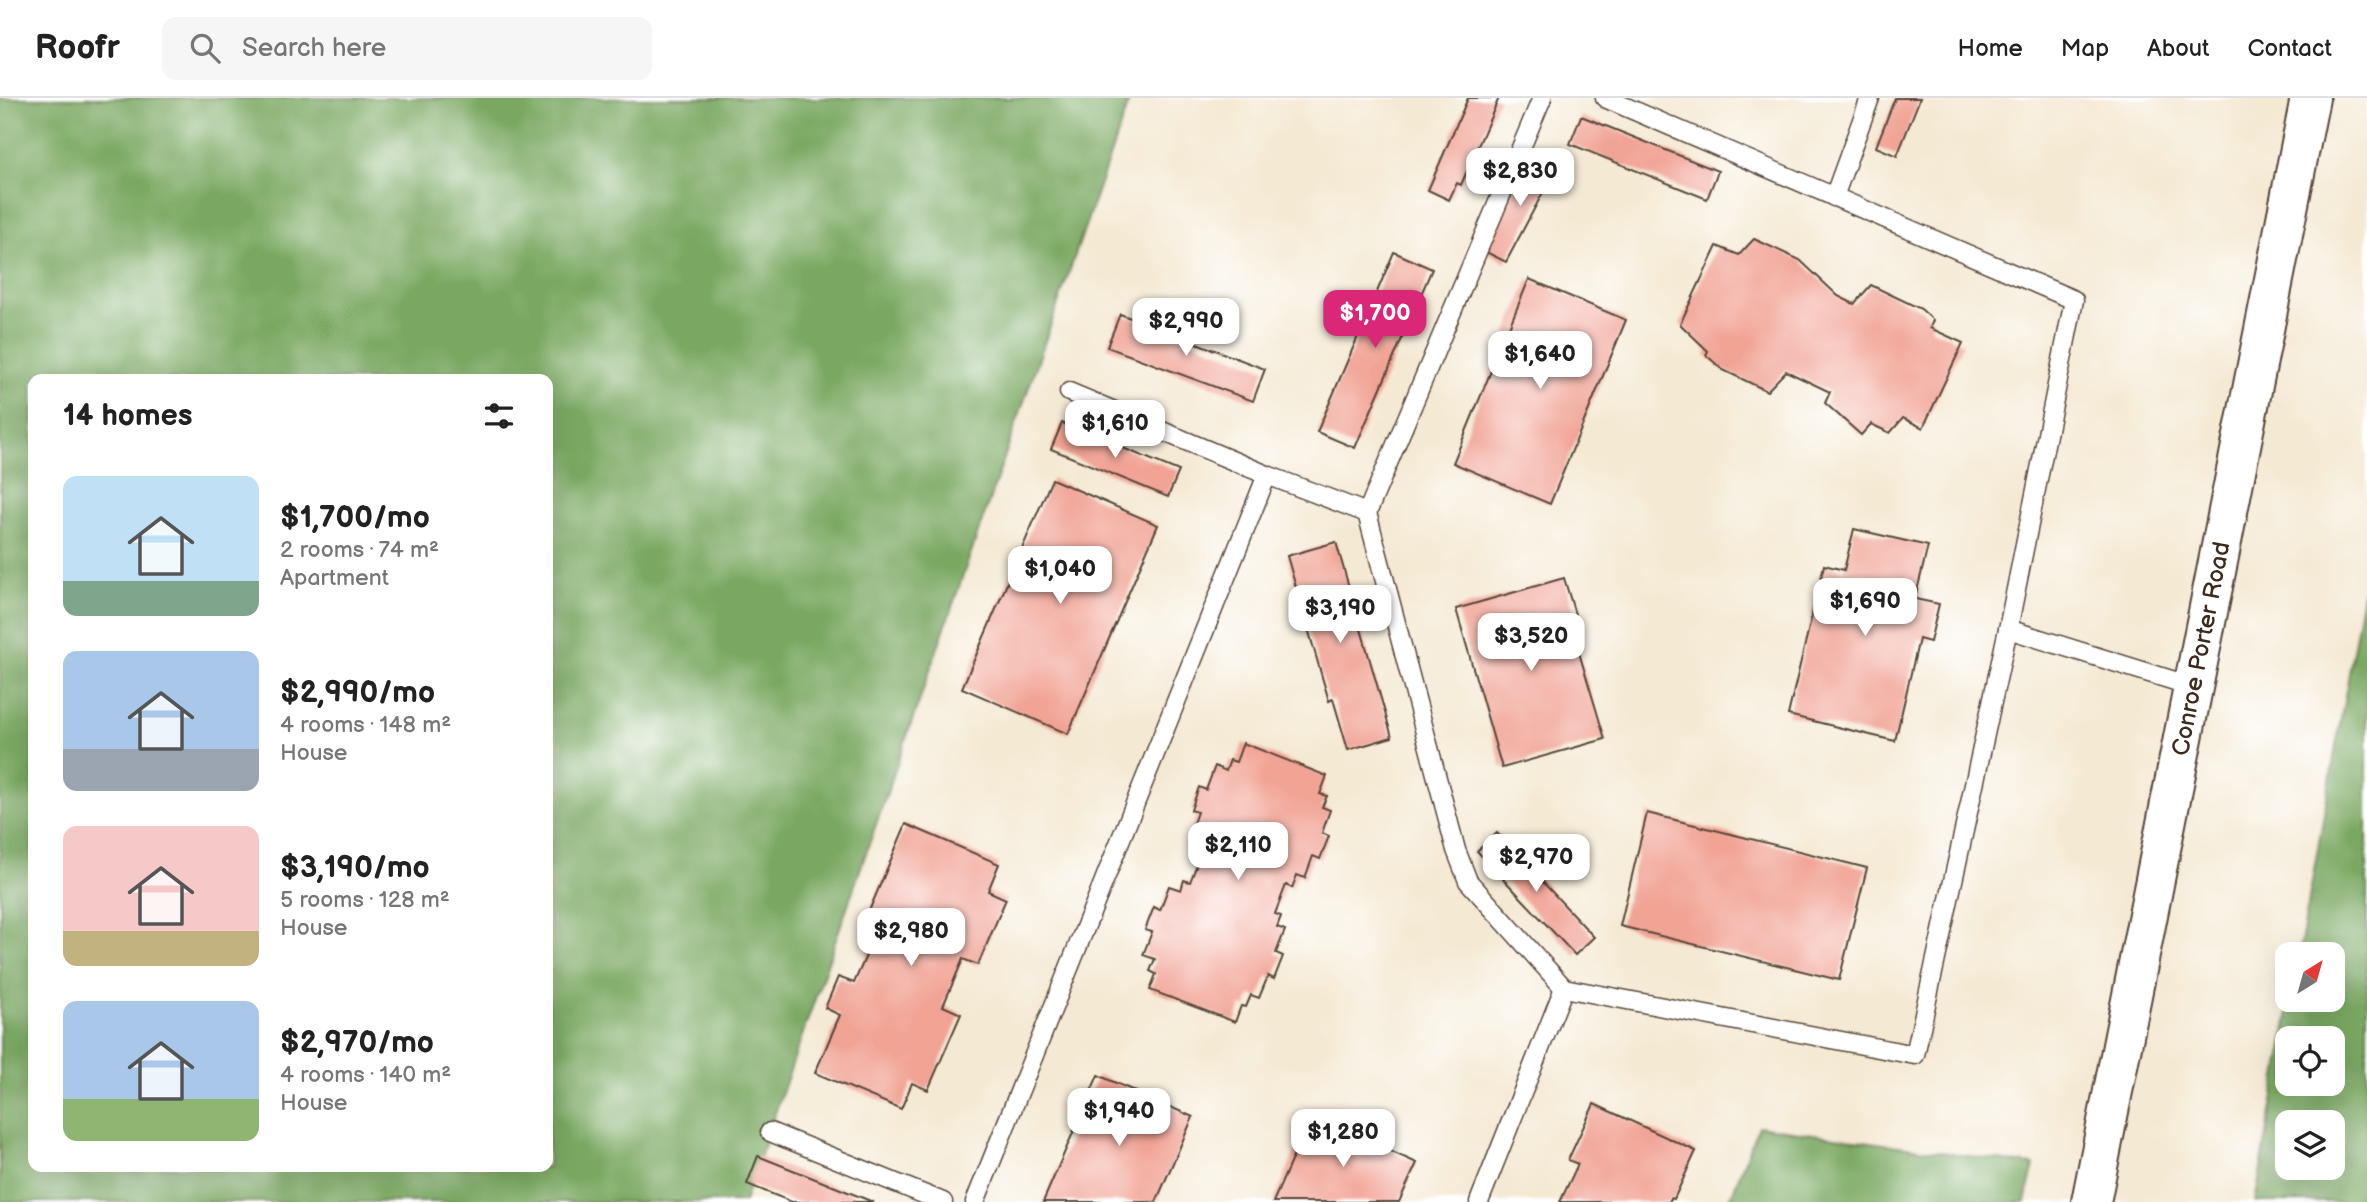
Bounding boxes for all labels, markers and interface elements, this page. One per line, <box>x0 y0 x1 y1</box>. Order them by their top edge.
search box <box>162 17 652 80</box>
text: Roofr <box>35 28 120 68</box>
icon: search <box>186 29 224 67</box>
text: Search here <box>242 33 386 64</box>
text: Home <box>1958 34 2023 63</box>
text: Map <box>2061 34 2109 63</box>
text: About <box>2147 34 2209 63</box>
text: Contact <box>2247 34 2332 63</box>
pin: $2,830 <box>1463 148 1577 208</box>
text: $2,830 <box>1482 157 1558 185</box>
pin: $1,700 <box>1318 290 1432 350</box>
pin: $2,990 <box>1129 299 1243 358</box>
text: $1,700 <box>1339 299 1411 327</box>
text: $2,990 <box>1148 307 1224 335</box>
pin: $1,640 <box>1483 331 1597 391</box>
text: $1,640 <box>1504 340 1576 368</box>
icon: filters <box>480 397 518 435</box>
text: 14 homes <box>63 398 192 434</box>
pin: $1,610 <box>1058 400 1172 460</box>
text: $1,610 <box>1081 409 1149 437</box>
text: $1,700/mo <box>280 500 430 536</box>
icon: home <box>119 504 203 588</box>
text: 2 rooms · 74 m² <box>280 536 439 564</box>
street label: Conroe Porter Road <box>2165 539 2236 758</box>
pin: $1,040 <box>1003 546 1117 606</box>
text: $1,040 <box>1024 555 1096 583</box>
text: Apartment <box>280 564 389 592</box>
pin: $1,690 <box>1808 578 1922 638</box>
pin: $3,190 <box>1283 586 1397 645</box>
text: $1,690 <box>1829 587 1901 615</box>
text: $3,190 <box>1304 594 1376 622</box>
pin: $3,520 <box>1474 614 1588 673</box>
text: $3,520 <box>1494 622 1568 650</box>
text: $2,990/mo <box>280 675 435 711</box>
icon: home <box>119 679 203 763</box>
text: 4 rooms · 148 m² <box>280 711 451 739</box>
text: House <box>280 739 347 767</box>
pin: $2,110 <box>1181 822 1295 882</box>
text: $2,110 <box>1204 831 1272 859</box>
pin: $2,970 <box>1479 834 1593 894</box>
text: $2,970 <box>1499 843 1573 871</box>
text: $3,190/mo <box>280 850 430 886</box>
icon: home <box>119 854 203 938</box>
text: 5 rooms · 128 m² <box>280 886 450 914</box>
pin: $2,980 <box>854 908 968 968</box>
text: House <box>280 914 347 942</box>
text: $2,980 <box>873 917 949 945</box>
north arrow <box>2275 942 2345 1012</box>
map controls <box>2275 942 2345 1180</box>
text: $2,970/mo <box>280 1025 434 1061</box>
button: locate <box>2275 1026 2345 1096</box>
icon: home <box>119 1029 203 1113</box>
text: 4 rooms · 140 m² <box>280 1061 451 1089</box>
pin: $1,940 <box>1062 1088 1176 1148</box>
text: House <box>280 1089 347 1117</box>
text: $1,940 <box>1083 1097 1155 1125</box>
pin: $1,280 <box>1286 1110 1400 1169</box>
button: layers <box>2275 1110 2345 1180</box>
text: $1,280 <box>1307 1118 1379 1146</box>

